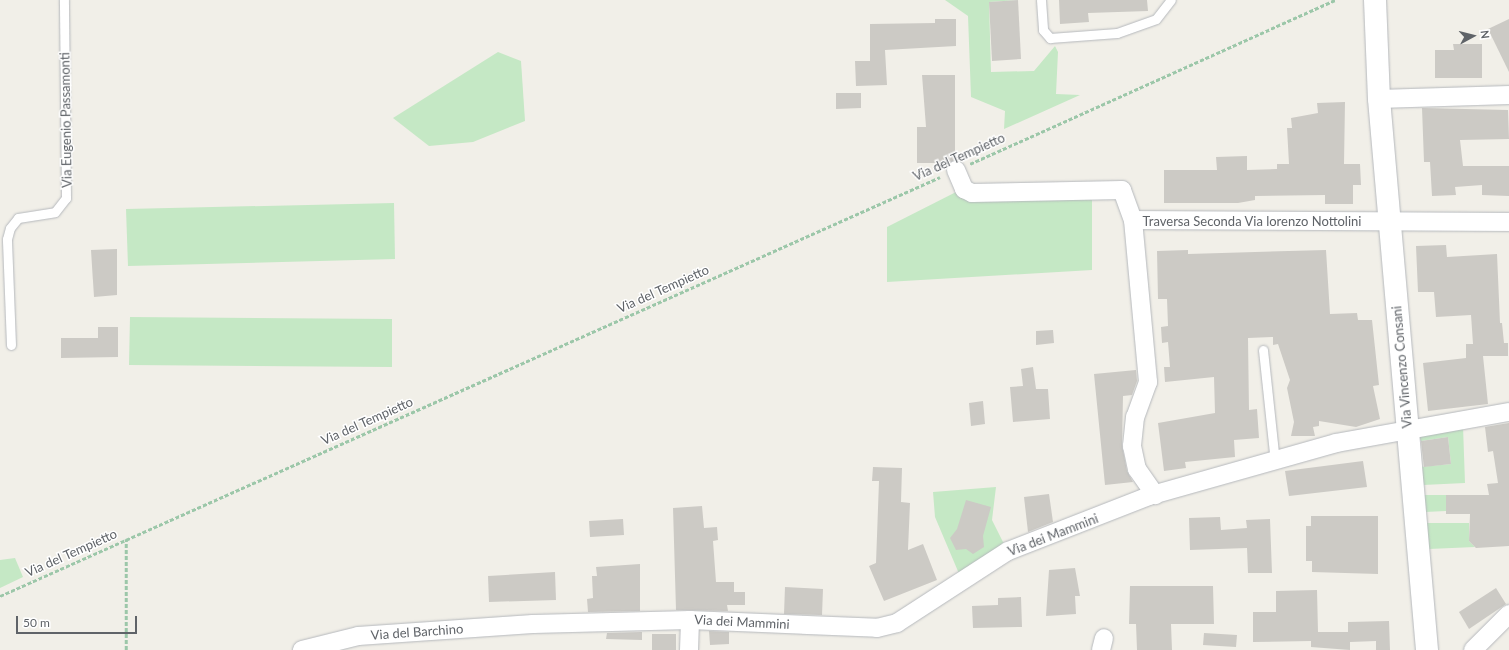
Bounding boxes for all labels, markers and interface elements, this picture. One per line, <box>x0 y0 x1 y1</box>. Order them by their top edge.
north arrow <box>1453 16 1493 56</box>
text: N <box>1478 29 1492 39</box>
street label: Via Eugenio Passamonti <box>57 52 75 188</box>
street label: Via del Tempietto <box>910 130 1008 184</box>
street label: Traversa Seconda Via lorenzo Nottolini <box>1142 213 1362 229</box>
street label: Via del Tempietto <box>614 262 712 316</box>
street label: Via Vincenzo Consani <box>1389 305 1415 429</box>
street label: Via del Tempietto <box>318 394 416 448</box>
street label: Via dei Mammini <box>1006 511 1100 559</box>
street label: Via del Tempietto <box>22 526 120 580</box>
scale bar <box>18 608 139 634</box>
street label: Via dei Mammini <box>694 612 790 632</box>
text: 50 m <box>23 615 50 630</box>
street label: Via del Barchino <box>370 621 464 643</box>

